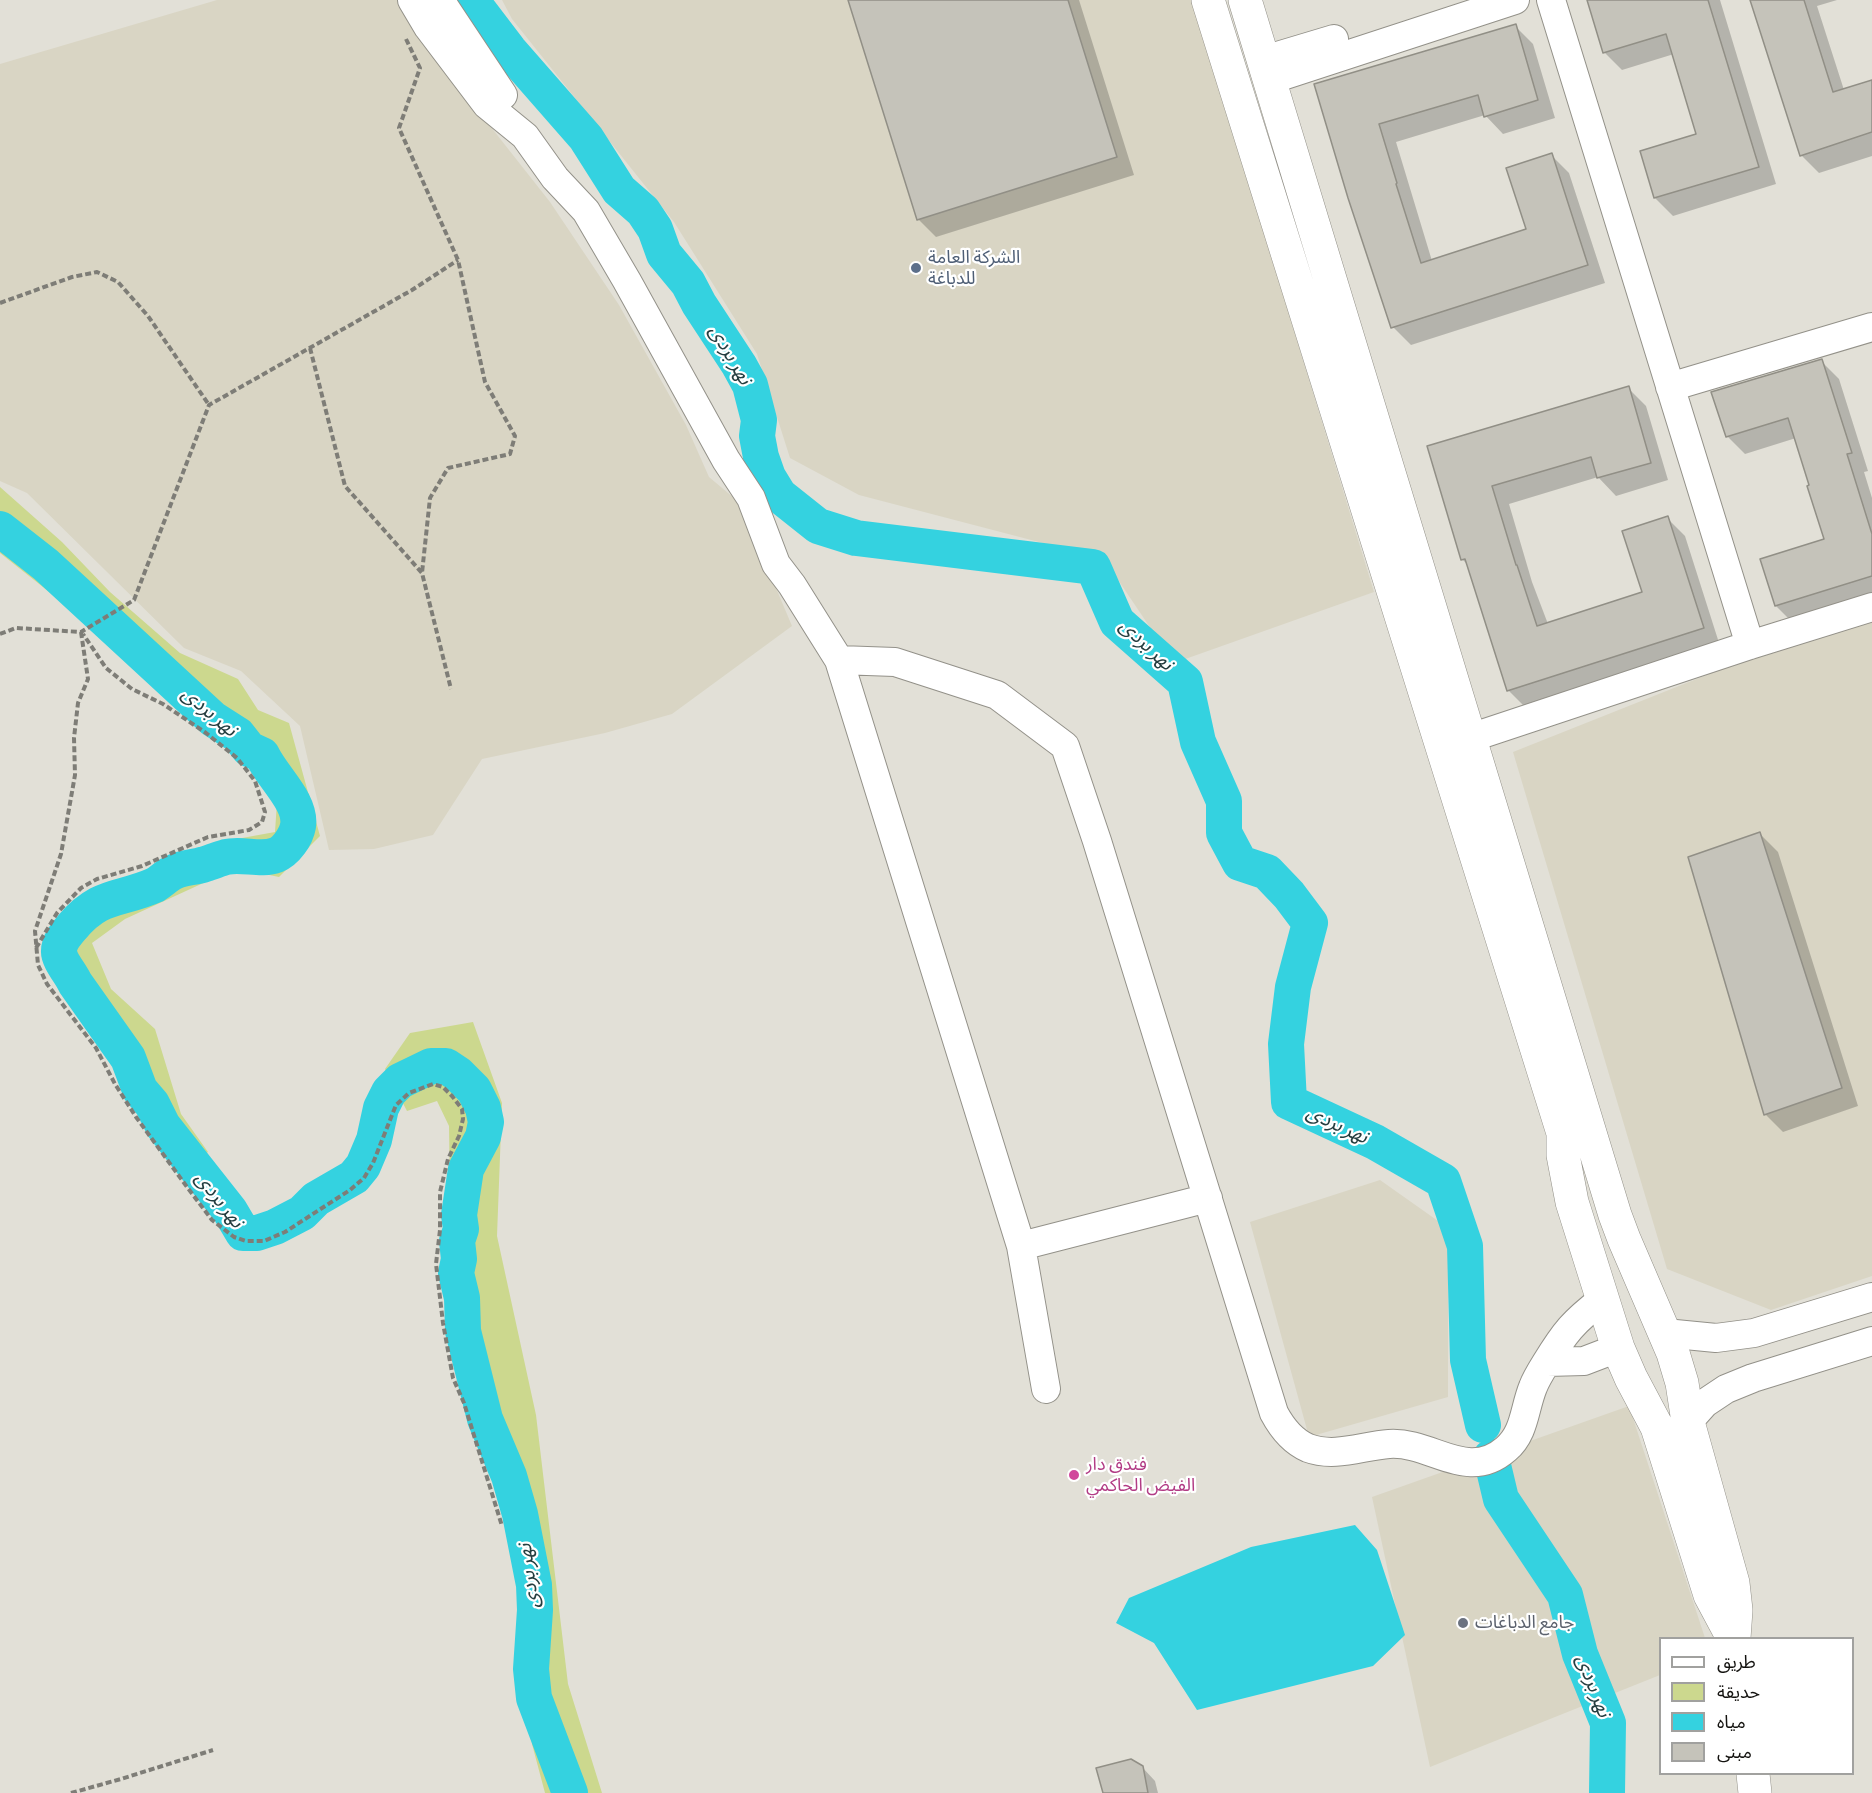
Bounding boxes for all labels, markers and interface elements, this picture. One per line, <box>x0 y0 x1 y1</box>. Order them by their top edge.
place label: الشركة العامة للدباغة <box>928 247 1020 290</box>
marker: الشركة العامة للدباغة <box>909 261 923 275</box>
water label: نهر بردى <box>703 321 757 389</box>
water label: نهر بردى <box>1114 614 1178 676</box>
water label: نهر بردى <box>176 682 242 742</box>
water label: نهر بردى <box>1303 1100 1371 1150</box>
water label: نهر بردى <box>190 1167 248 1233</box>
place label: فندق دار الفيض الحاكمي <box>1086 1454 1195 1496</box>
marker: فندق دار الفيض الحاكمي <box>1067 1468 1081 1482</box>
water label: نهر بردى <box>513 1542 545 1610</box>
place label: جامع الدباغات <box>1475 1612 1574 1634</box>
marker: جامع الدباغات <box>1456 1616 1470 1630</box>
legend <box>1659 1637 1854 1775</box>
text: طريق <box>1717 1649 1756 1673</box>
water label: نهر بردى <box>1570 1651 1616 1721</box>
text: حديقة <box>1717 1679 1760 1703</box>
text: مياه <box>1717 1709 1746 1733</box>
text: مبنى <box>1717 1739 1752 1763</box>

